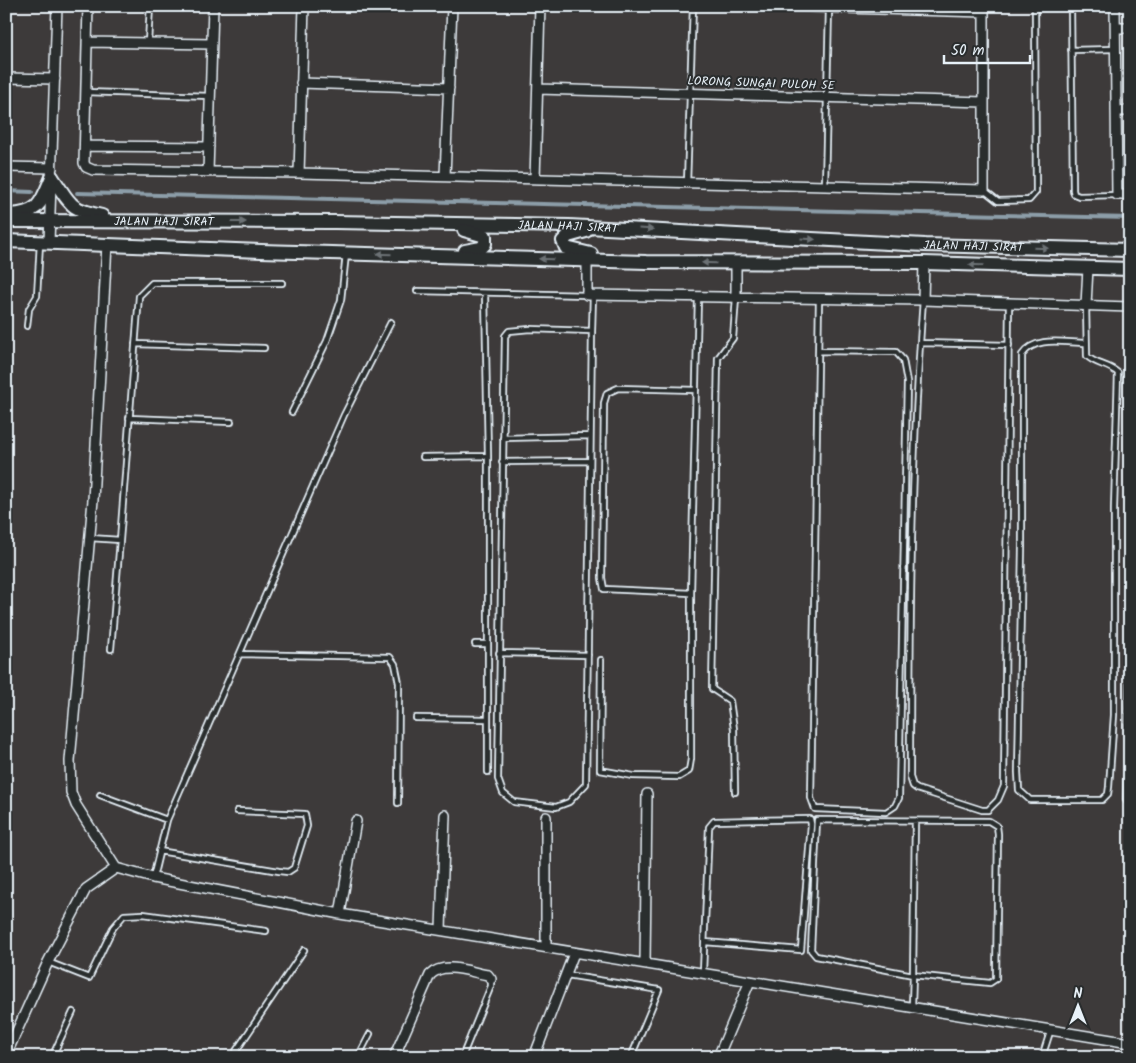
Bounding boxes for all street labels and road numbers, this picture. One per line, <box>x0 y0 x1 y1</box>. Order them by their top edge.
street label: LORONG SUNGAI PULOH 5E <box>687 71 836 96</box>
street label: JALAN HAJI SIRAT <box>114 212 216 232</box>
street label: JALAN HAJI SIRAT <box>518 216 620 239</box>
street label: JALAN HAJI SIRAT <box>923 236 1025 257</box>

